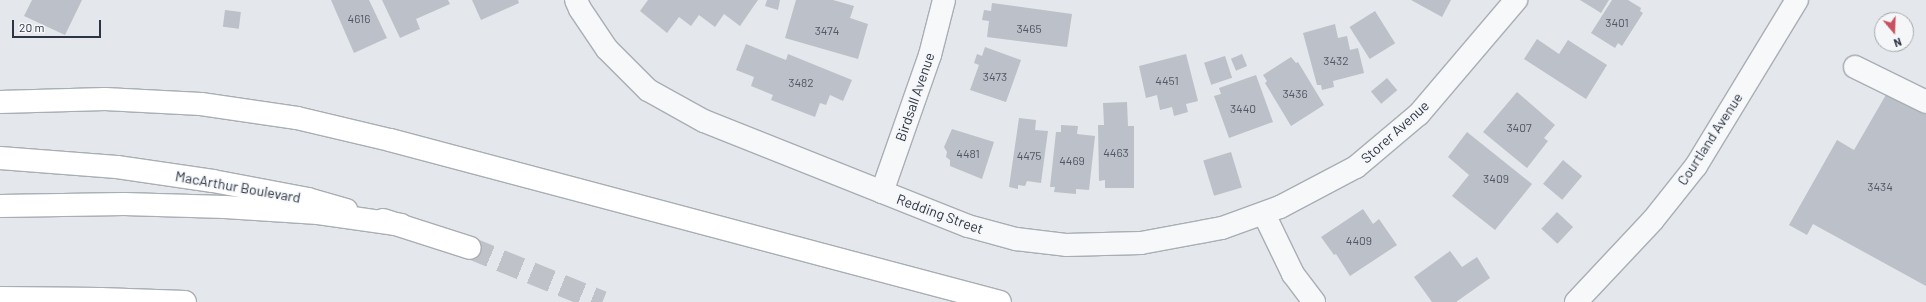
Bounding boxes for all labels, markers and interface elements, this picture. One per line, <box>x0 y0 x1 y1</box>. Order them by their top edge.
scale bar <box>14 12 103 38</box>
house number: 4616 <box>348 12 370 26</box>
north arrow <box>1874 12 1914 52</box>
house number: 3401 <box>1605 16 1629 30</box>
text: 20 m <box>19 20 45 34</box>
house number: 3465 <box>1016 22 1042 36</box>
house number: 3474 <box>815 24 839 38</box>
text: N <box>1892 36 1903 50</box>
street label: Birdsall Avenue <box>892 50 938 144</box>
house number: 3432 <box>1323 54 1349 68</box>
house number: 3473 <box>983 70 1007 84</box>
house number: 4451 <box>1155 74 1179 88</box>
house number: 3482 <box>788 76 814 90</box>
house number: 3436 <box>1282 87 1308 101</box>
street label: Courtland Avenue <box>1674 90 1746 188</box>
street label: Storer Avenue <box>1358 97 1432 167</box>
house number: 3440 <box>1230 102 1256 116</box>
house number: 3407 <box>1506 121 1532 135</box>
house number: 4463 <box>1103 146 1129 160</box>
house number: 4481 <box>956 147 980 161</box>
house number: 4475 <box>1017 149 1041 163</box>
house number: 4469 <box>1059 154 1085 168</box>
street label: MacArthur Boulevard <box>174 168 302 206</box>
house number: 3409 <box>1483 172 1509 186</box>
house number: 3434 <box>1867 180 1893 194</box>
street label: Redding Street <box>894 191 986 237</box>
house number: 4409 <box>1346 234 1372 248</box>

